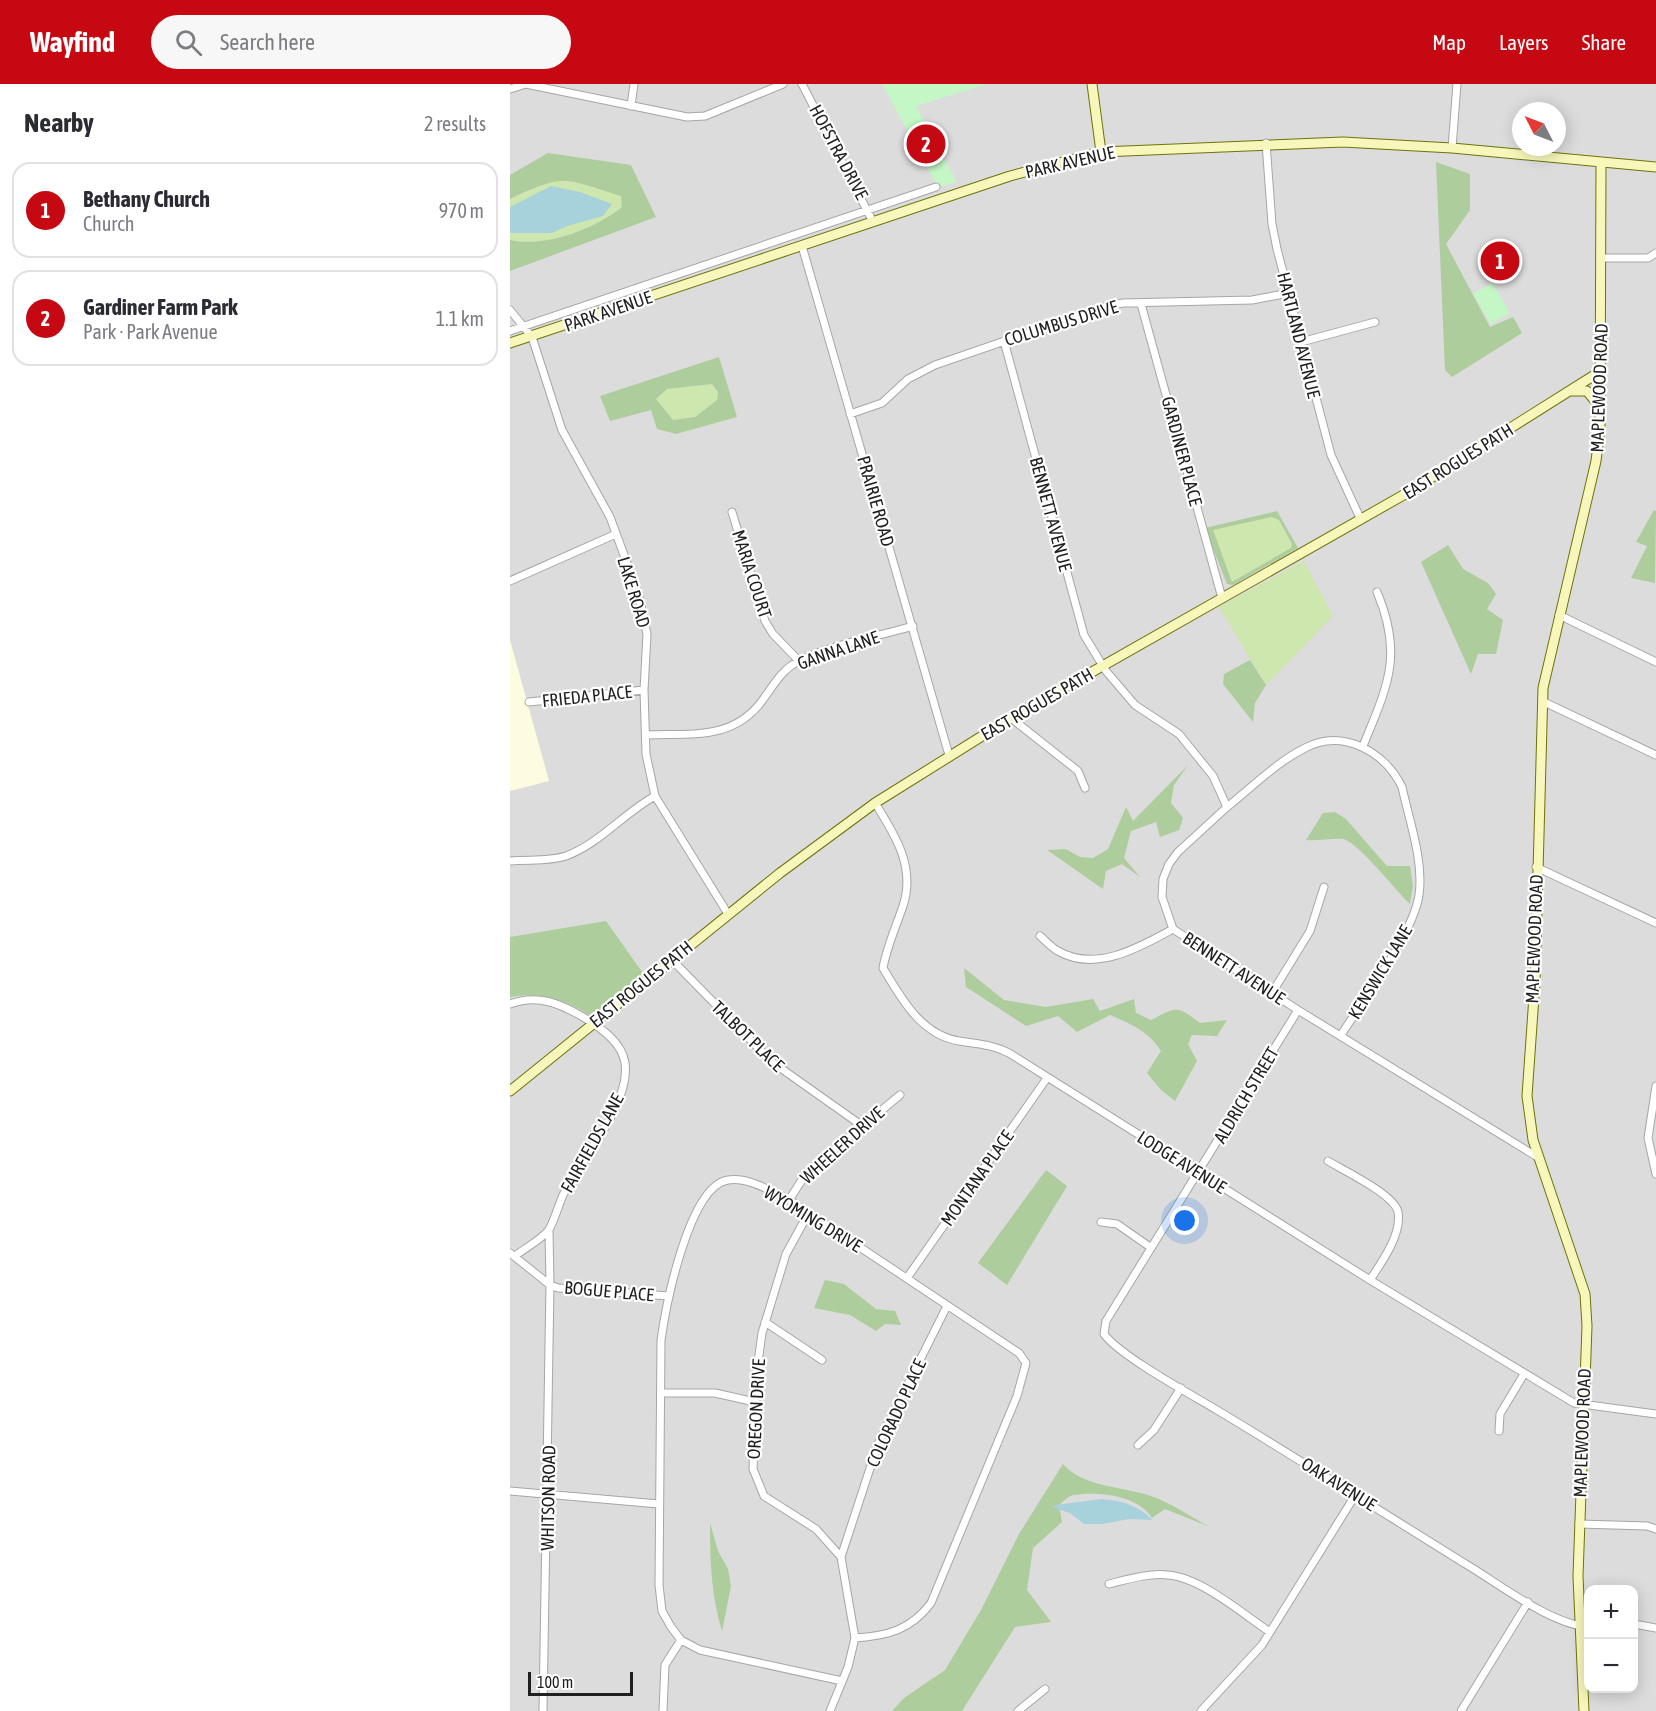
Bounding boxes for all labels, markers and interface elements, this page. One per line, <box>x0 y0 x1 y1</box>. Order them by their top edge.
search box <box>151 15 571 69</box>
text: Wayfind <box>30 26 115 58</box>
icon: search <box>172 26 205 59</box>
text: Search here <box>220 29 315 55</box>
text: Map <box>1432 30 1466 54</box>
text: Layers <box>1499 30 1549 54</box>
text: Share <box>1582 30 1626 54</box>
street label: HOFSTRA DRIVE <box>805 101 873 203</box>
north arrow <box>1512 102 1566 156</box>
text: Nearby <box>24 108 94 138</box>
text: 2 results <box>424 112 486 135</box>
pin: 2 <box>906 122 946 166</box>
street label: PARK AVENUE <box>1023 141 1117 182</box>
text: Bethany Church <box>83 186 210 212</box>
text: 1 <box>41 199 50 222</box>
text: 970 m <box>439 199 484 222</box>
text: Church <box>83 212 134 235</box>
pin: 1 <box>1480 238 1520 284</box>
street label: HARTLAND AVENUE <box>1273 270 1325 400</box>
street label: PARK AVENUE <box>562 286 655 336</box>
text: Gardiner Farm Park <box>83 294 238 320</box>
street label: COLUMBUS DRIVE <box>1002 296 1120 350</box>
text: 2 <box>41 307 50 330</box>
text: 1.1 km <box>436 307 484 330</box>
text: Park · Park Avenue <box>83 320 218 343</box>
street label: MAPLEWOOD ROAD <box>1586 323 1612 453</box>
street label: GARDINER PLACE <box>1157 394 1207 508</box>
street label: EAST ROGUES PATH <box>1399 419 1517 503</box>
street label: PRAIRIE ROAD <box>853 453 899 549</box>
street label: BENNETT AVENUE <box>1026 455 1076 574</box>
street label: MARIA COURT <box>728 527 776 621</box>
street label: LAKE ROAD <box>613 554 655 630</box>
street label: GANNA LANE <box>794 626 882 674</box>
street label: EAST ROGUES PATH <box>977 663 1097 745</box>
street label: FRIEDA PLACE <box>541 681 633 711</box>
street label: MAPLEWOOD ROAD <box>1521 874 1547 1004</box>
street label: KENSWICK LANE <box>1344 921 1416 1023</box>
street label: BENNETT AVENUE <box>1179 927 1289 1009</box>
street label: EAST ROGUES PATH <box>585 936 697 1032</box>
street label: TALBOT PLACE <box>707 996 789 1076</box>
street label: ALDRICH STREET <box>1209 1043 1283 1147</box>
street label: FAIRFIELDS LANE <box>556 1090 628 1196</box>
street label: WHEELER DRIVE <box>796 1102 888 1188</box>
street label: MONTANA PLACE <box>936 1126 1018 1230</box>
street label: LODGE AVENUE <box>1134 1126 1231 1198</box>
street label: WYOMING DRIVE <box>760 1182 866 1257</box>
your location <box>1170 1206 1199 1235</box>
street label: BOGUE PLACE <box>563 1277 655 1305</box>
street label: COLORADO PLACE <box>862 1355 930 1470</box>
street label: OREGON DRIVE <box>743 1358 769 1460</box>
street label: MAPLEWOOD ROAD <box>1569 1368 1595 1498</box>
street label: WHITSON ROAD <box>537 1445 559 1551</box>
street label: OAK AVENUE <box>1298 1453 1381 1515</box>
map controls <box>1584 1585 1638 1693</box>
button: + <box>1584 1585 1638 1639</box>
button: − <box>1584 1639 1638 1693</box>
scale bar <box>528 1669 633 1696</box>
text: 100 m <box>537 1673 573 1691</box>

